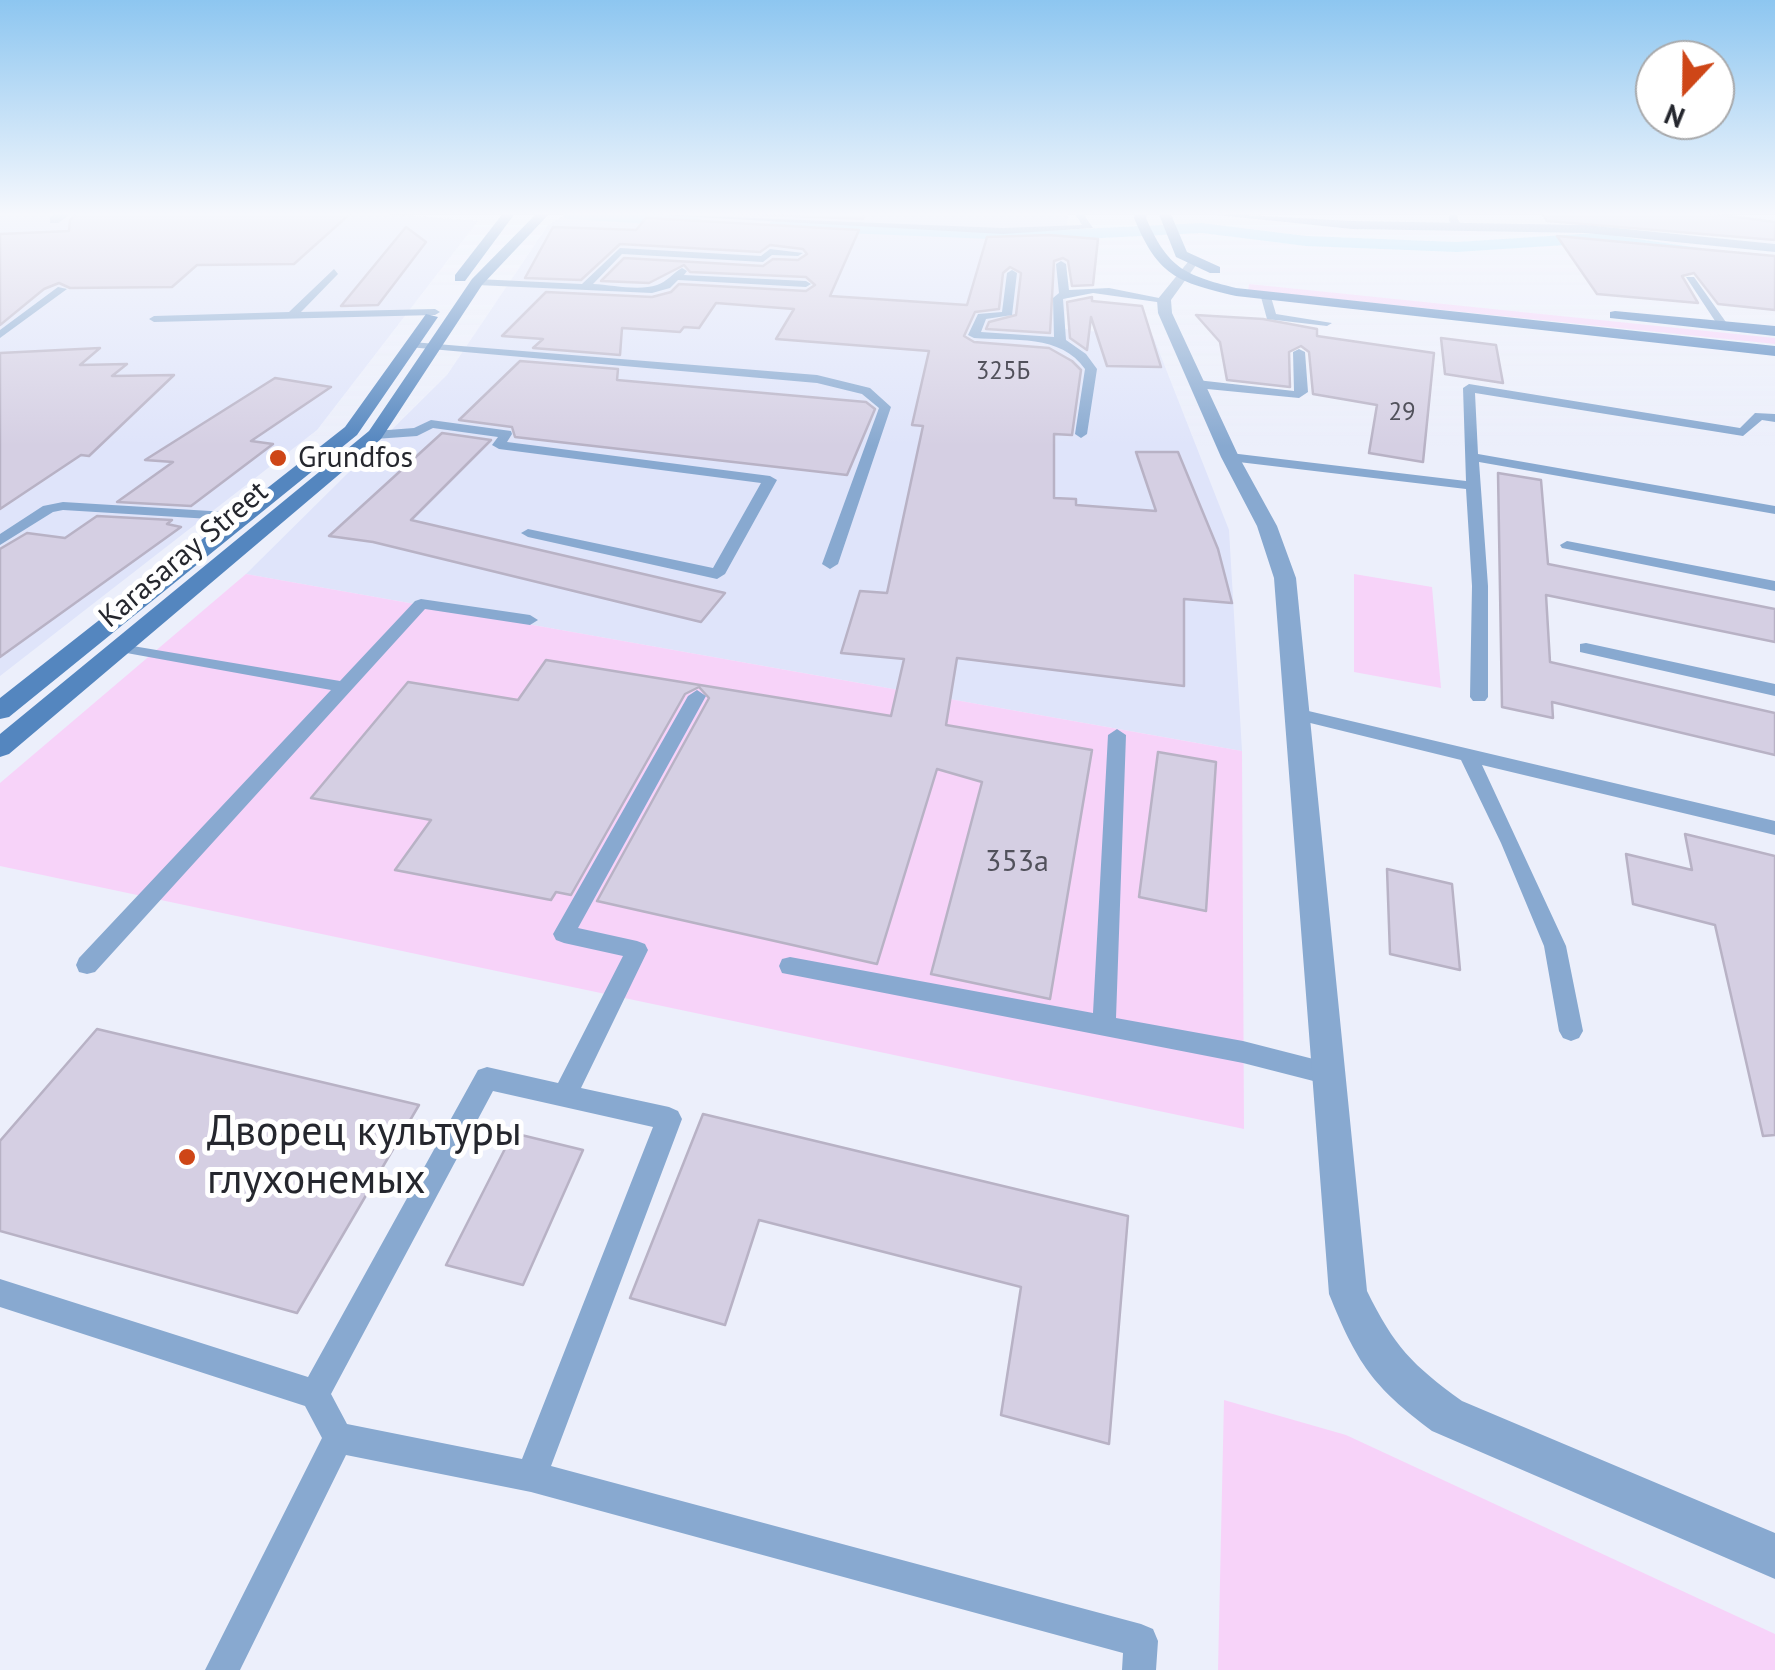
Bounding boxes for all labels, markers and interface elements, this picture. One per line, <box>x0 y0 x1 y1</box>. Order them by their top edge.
north arrow <box>1635 40 1735 140</box>
text: N <box>1659 96 1690 137</box>
house number: 325Б <box>976 357 1030 387</box>
house number: 29 <box>1388 398 1416 428</box>
place label: Grundfos <box>298 440 413 476</box>
marker: Grundfos <box>267 447 289 469</box>
street label: Karasaray Street <box>93 474 275 636</box>
house number: 353а <box>985 844 1049 880</box>
place label: Дворец культуры глухонемых <box>207 1108 522 1206</box>
marker: Дворец культуры глухонемых <box>176 1146 198 1168</box>

